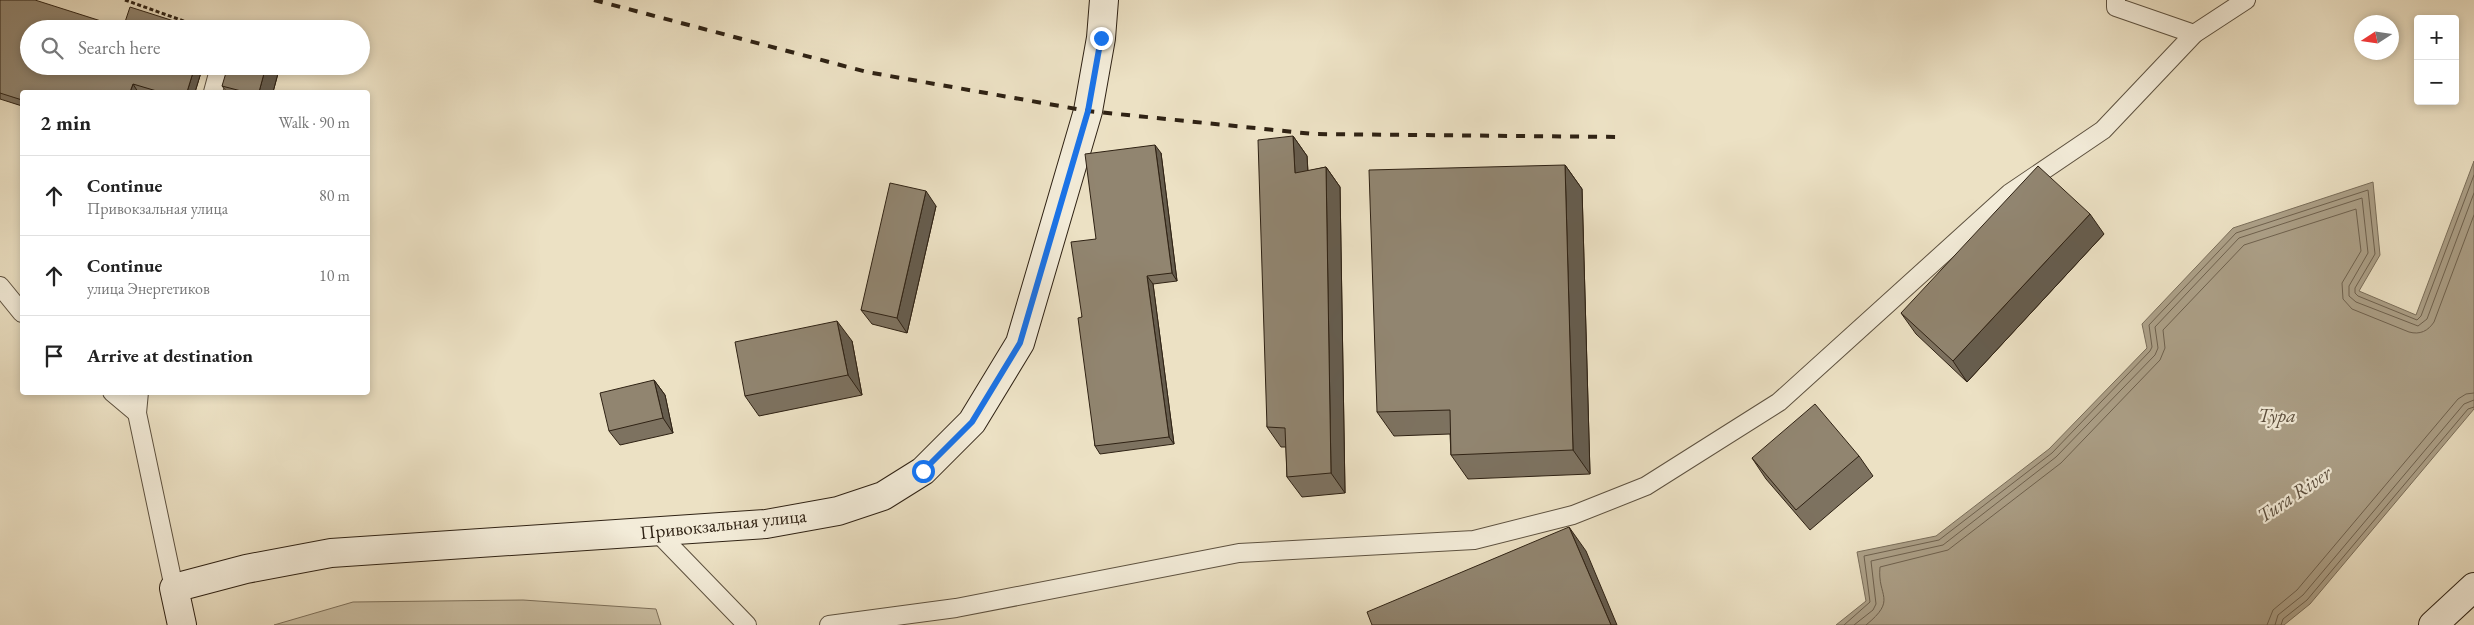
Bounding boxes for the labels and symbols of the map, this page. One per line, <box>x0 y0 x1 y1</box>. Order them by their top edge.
north arrow <box>2354 15 2399 60</box>
route end <box>1090 27 1113 50</box>
water label: Тура <box>2258 402 2296 428</box>
water label: Tura River <box>2252 459 2337 528</box>
route start <box>912 460 935 483</box>
street label: Привокзальная улица <box>638 503 808 545</box>

